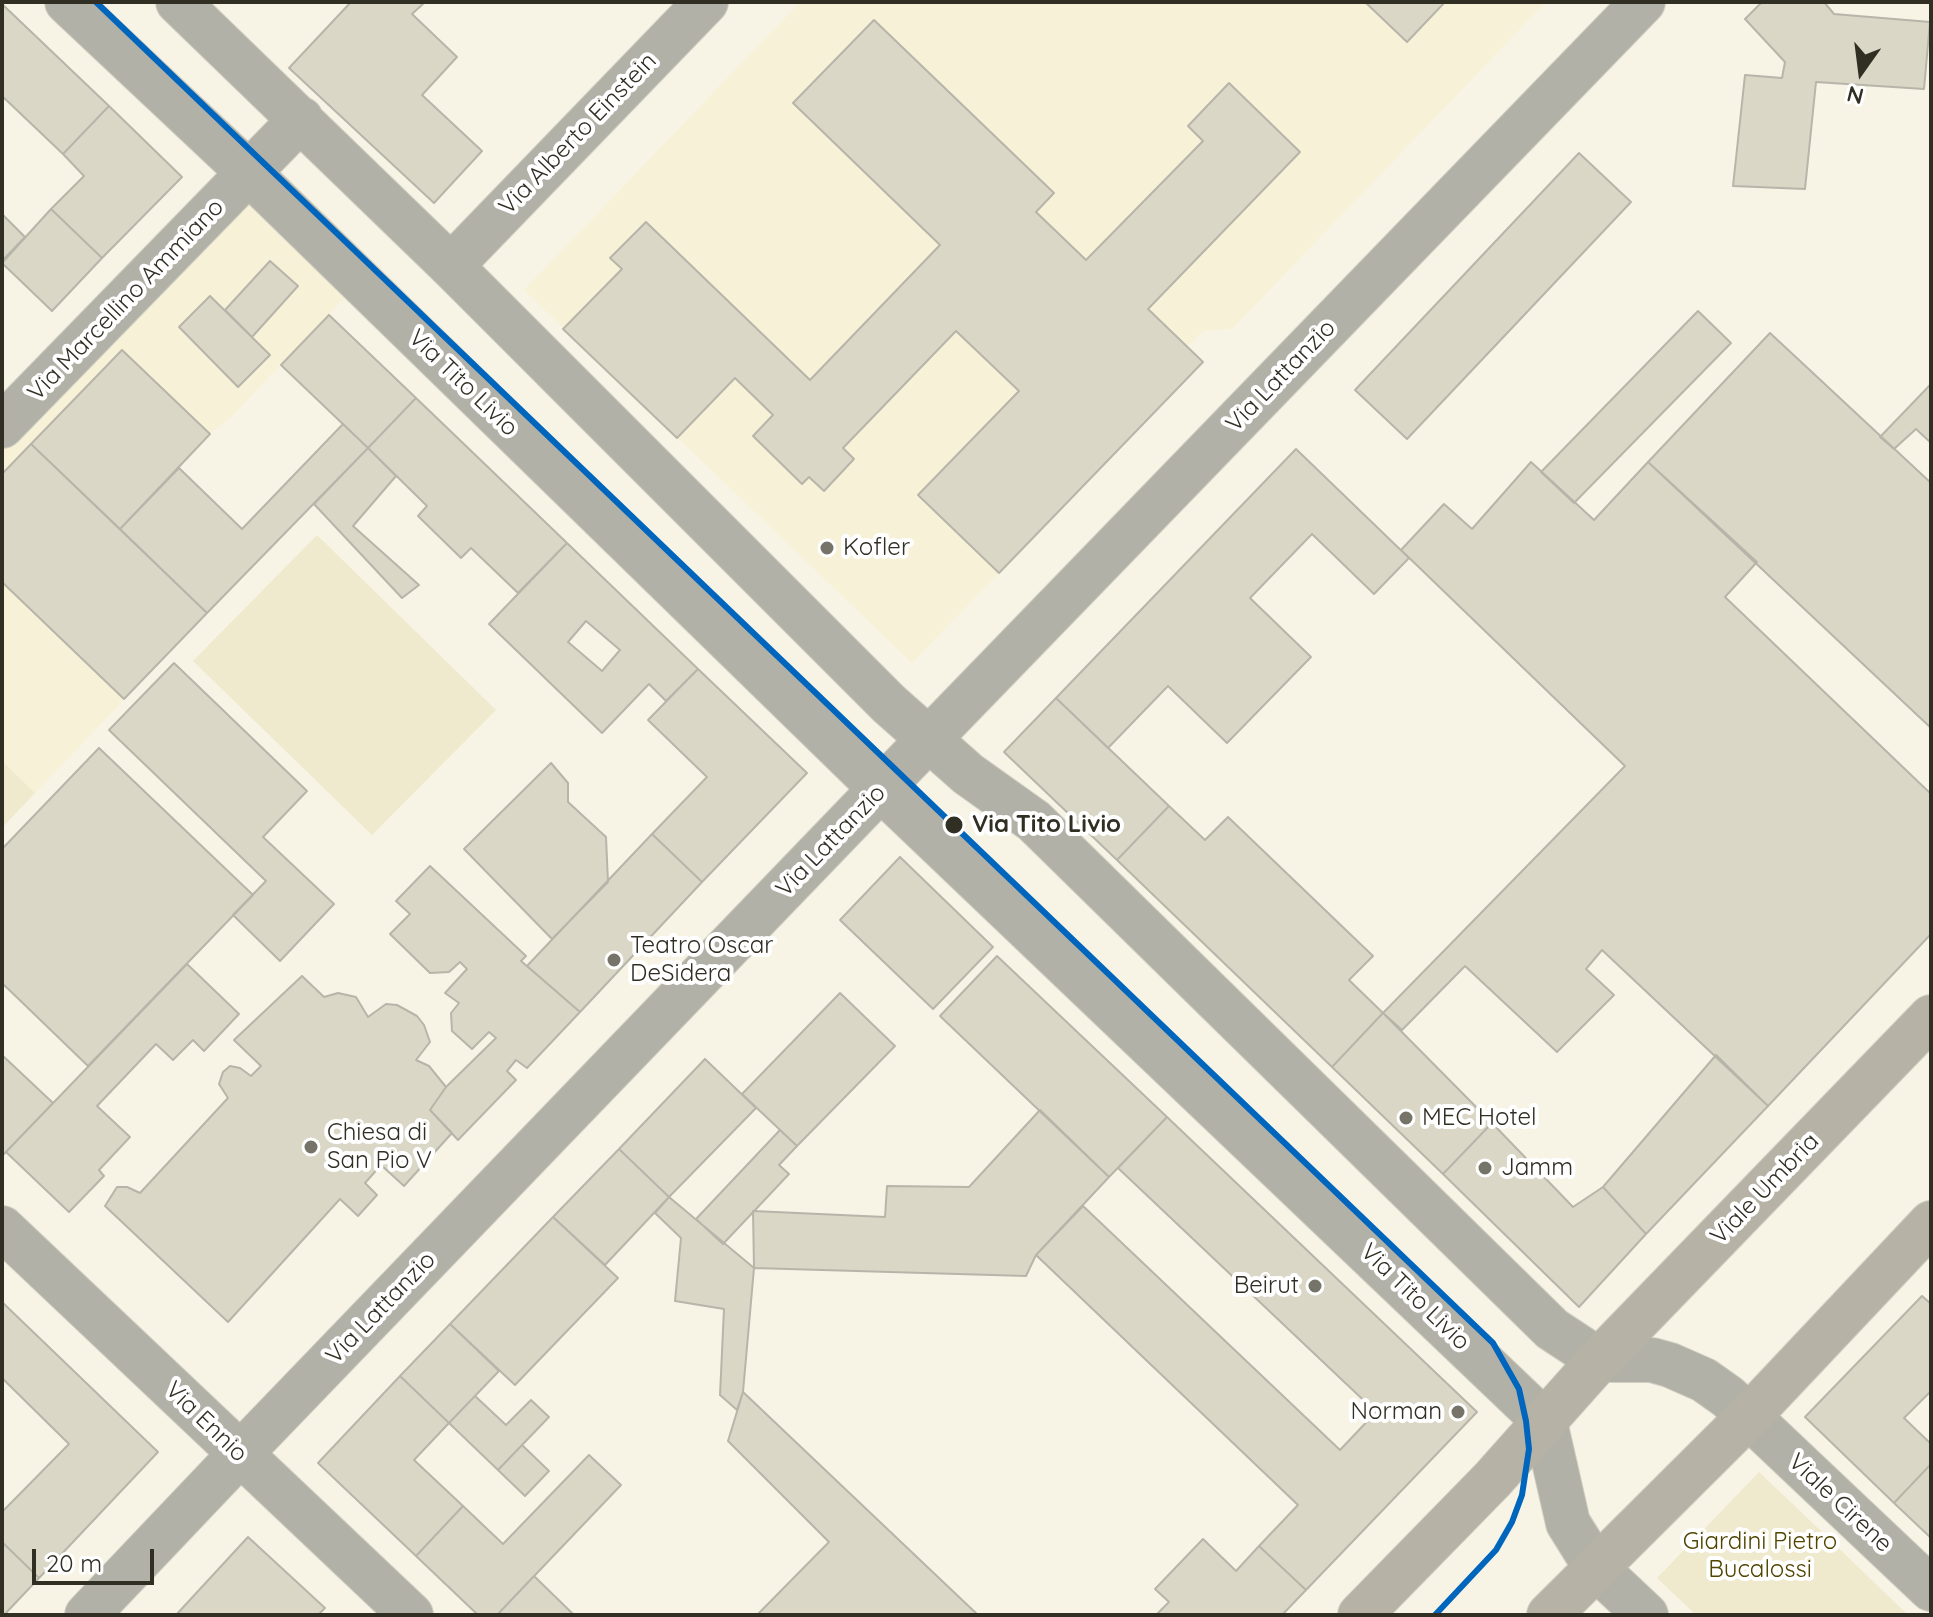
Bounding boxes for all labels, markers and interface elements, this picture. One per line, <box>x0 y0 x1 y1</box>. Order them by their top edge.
north arrow <box>1821 32 1901 112</box>
street label: Via Alberto Einstein <box>493 47 663 221</box>
text: N <box>1844 80 1866 111</box>
street label: Via Marcellino Ammiano <box>22 193 230 407</box>
street label: Via Lattanzio <box>1220 314 1342 438</box>
street label: Via Tito Livio <box>402 324 524 442</box>
place label: Kofler <box>843 534 910 562</box>
marker: Kofler <box>818 539 836 557</box>
street label: Via Lattanzio <box>770 779 892 903</box>
place label: Via Tito Livio <box>972 811 1121 839</box>
marker: Via Tito Livio <box>943 814 965 836</box>
place label: Teatro Oscar DeSidera <box>630 932 774 988</box>
marker: Teatro Oscar DeSidera <box>605 951 623 969</box>
place label: MEC Hotel <box>1422 1104 1537 1132</box>
marker: MEC Hotel <box>1397 1109 1415 1127</box>
place label: Chiesa di San Pio V <box>327 1119 432 1175</box>
street label: Viale Umbria <box>1705 1127 1825 1251</box>
marker: Chiesa di San Pio V <box>302 1138 320 1156</box>
place label: Jamm <box>1501 1154 1573 1182</box>
marker: Jamm <box>1476 1159 1494 1177</box>
street label: Via Tito Livio <box>1354 1238 1476 1356</box>
street label: Via Lattanzio <box>320 1246 442 1370</box>
place label: Beirut <box>1234 1272 1299 1300</box>
marker: Beirut <box>1306 1277 1324 1295</box>
street label: Via Ennio <box>159 1376 253 1468</box>
place label: Norman <box>1350 1398 1442 1426</box>
marker: Norman <box>1449 1403 1467 1421</box>
street label: Viale Cirene <box>1782 1448 1898 1558</box>
park label: Giardini Pietro Bucalossi <box>1683 1528 1837 1584</box>
scale bar <box>36 1533 158 1583</box>
text: 20 m <box>46 1548 102 1578</box>

